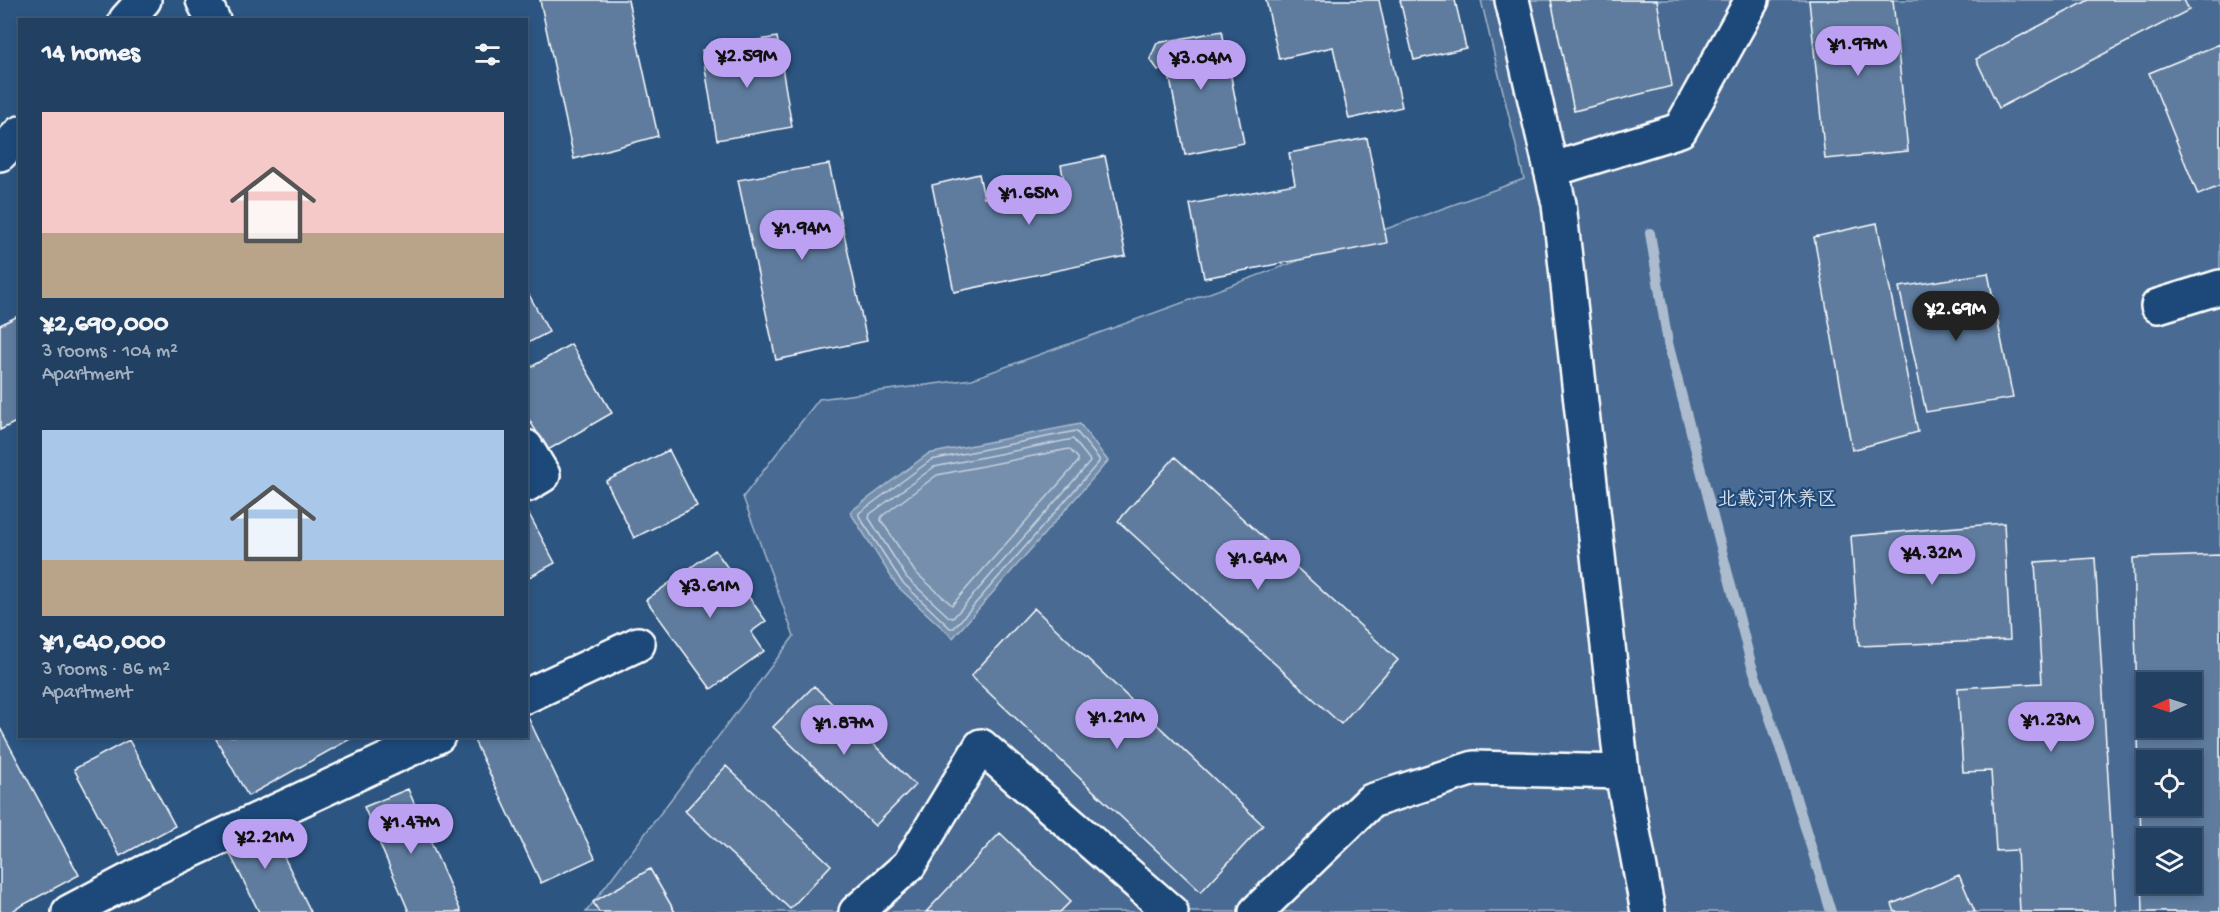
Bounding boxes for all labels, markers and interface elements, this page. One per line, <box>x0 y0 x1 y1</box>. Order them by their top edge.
pin: ¥1.97M <box>1809 26 1907 77</box>
text: ¥1.97M <box>1829 34 1887 57</box>
icon: filters <box>471 38 504 71</box>
pin: ¥2.59M <box>698 38 796 89</box>
text: 14 homes <box>42 39 140 70</box>
pin: ¥3.04M <box>1152 40 1250 91</box>
text: ¥2.59M <box>717 46 777 69</box>
text: ¥3.04M <box>1171 48 1231 71</box>
icon: home <box>219 151 327 259</box>
pin: ¥1.65M <box>980 175 1078 226</box>
text: ¥1.65M <box>1000 183 1058 206</box>
pin: ¥1.94M <box>753 210 851 261</box>
text: ¥1.94M <box>774 218 831 241</box>
pin: ¥2.69M <box>1907 291 2005 342</box>
text: ¥2.69M <box>1926 299 1986 322</box>
text: ¥2,690,000 <box>42 310 168 341</box>
text: 3 rooms · 104 m² <box>42 341 178 364</box>
text: Apartment <box>42 364 132 387</box>
icon: home <box>219 469 327 577</box>
park label: 北戴河休养区 <box>1717 488 1837 513</box>
pin: ¥4.32M <box>1883 535 1981 586</box>
pin: ¥1.64M <box>1209 540 1307 591</box>
text: ¥4.32M <box>1902 543 1962 566</box>
text: ¥1.64M <box>1229 548 1287 571</box>
pin: ¥3.61M <box>661 568 759 619</box>
text: ¥3.61M <box>681 576 739 599</box>
text: ¥1,640,000 <box>42 628 165 659</box>
text: 3 rooms · 86 m² <box>42 659 170 682</box>
north arrow <box>2136 672 2202 738</box>
map controls <box>2136 672 2202 894</box>
text: Apartment <box>42 682 132 705</box>
pin: ¥1.21M <box>1068 699 1166 750</box>
pin: ¥1.23M <box>2002 702 2100 753</box>
pin: ¥1.87M <box>795 705 893 756</box>
text: ¥1.21M <box>1089 707 1145 730</box>
text: ¥1.23M <box>2022 710 2080 733</box>
text: ¥1.87M <box>815 713 873 736</box>
button: locate <box>2136 750 2202 816</box>
pin: ¥1.47M <box>362 804 460 855</box>
text: ¥1.47M <box>382 812 440 835</box>
pin: ¥2.21M <box>216 819 314 870</box>
text: ¥2.21M <box>236 827 294 850</box>
button: layers <box>2136 828 2202 894</box>

